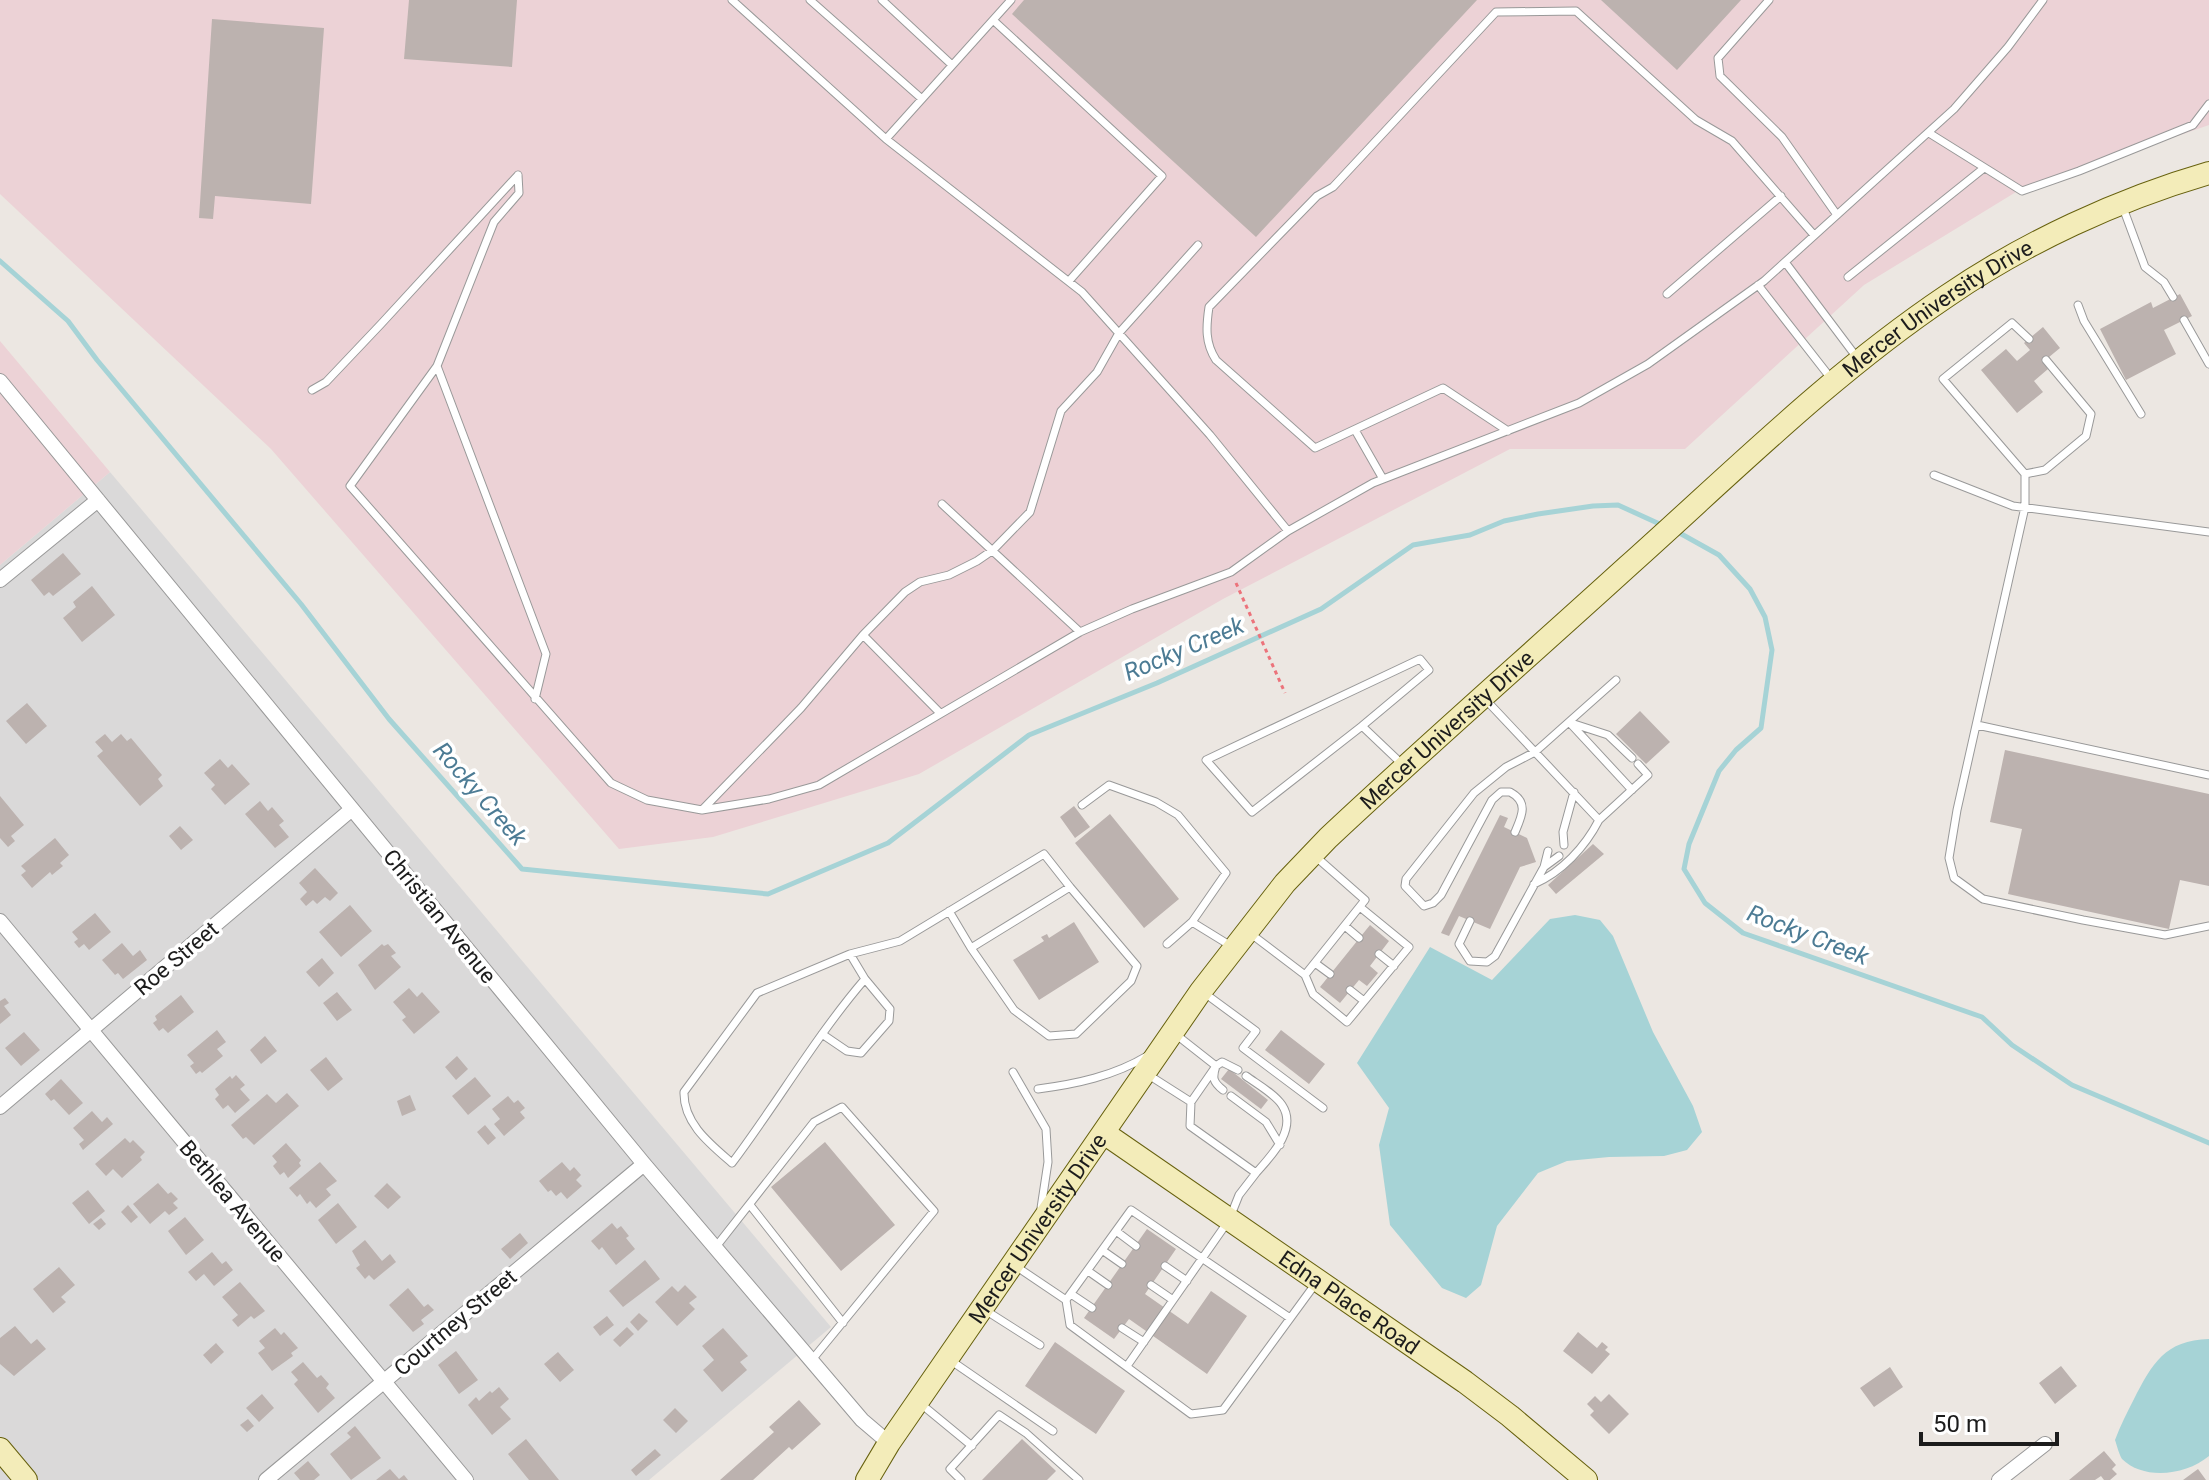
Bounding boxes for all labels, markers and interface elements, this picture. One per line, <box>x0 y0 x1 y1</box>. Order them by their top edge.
street label: Mercer University Drive <box>1838 235 2037 382</box>
water label: Rocky Creek <box>1120 611 1249 687</box>
street label: Mercer University Drive <box>1355 645 1539 815</box>
water label: Rocky Creek <box>428 737 533 852</box>
street label: Christian Avenue <box>378 844 501 988</box>
water label: Rocky Creek <box>1743 899 1874 971</box>
street label: Roe Street <box>129 916 223 1001</box>
street label: Mercer University Drive <box>963 1129 1112 1328</box>
street label: Bethlea Avenue <box>174 1135 291 1267</box>
street label: Edna Place Road <box>1274 1246 1424 1360</box>
street label: Courtney Street <box>389 1264 521 1381</box>
scale bar <box>1921 1396 2057 1446</box>
text: 50 m <box>1933 1410 1987 1438</box>

